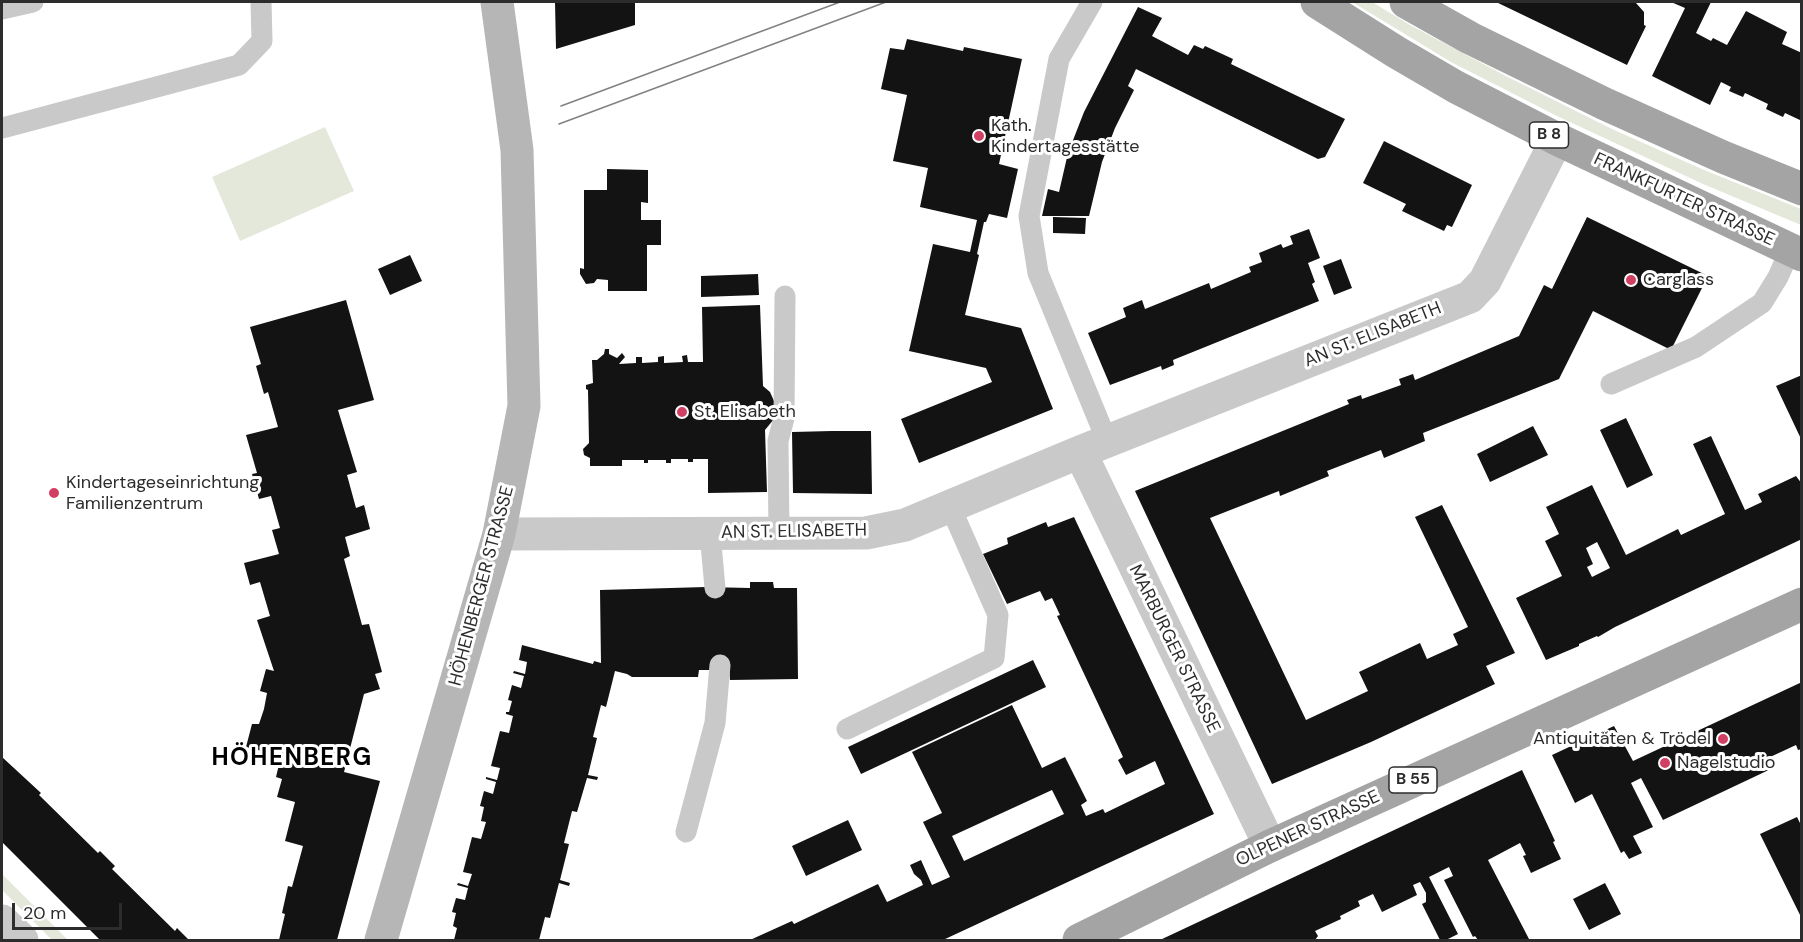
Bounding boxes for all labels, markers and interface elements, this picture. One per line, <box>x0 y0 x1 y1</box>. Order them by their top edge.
place label: Kath. Kindertagesstätte <box>991 115 1139 158</box>
road number: B 8 <box>1530 122 1568 148</box>
marker: Kath. Kindertagesstätte <box>972 129 986 143</box>
street label: FRANKFURTER STRASSE <box>1590 149 1778 251</box>
place label: Carglass <box>1643 269 1714 291</box>
marker: Carglass <box>1624 273 1638 287</box>
street label: AN ST. ELISABETH <box>1301 298 1445 372</box>
place label: St. Elisabeth <box>694 401 796 423</box>
marker: St. Elisabeth <box>675 405 689 419</box>
place label: Kindertageseinrichtung Familienzentrum <box>66 472 259 514</box>
street label: HÖHENBERGER STRASSE <box>445 484 519 688</box>
marker: Kindertageseinrichtung Familienzentrum <box>47 486 61 500</box>
street label: AN ST. ELISABETH <box>721 520 867 544</box>
street label: MARBURGER STRASSE <box>1124 561 1224 737</box>
place label: Antiquitäten & Trödel <box>1533 728 1711 750</box>
marker: Antiquitäten & Trödel <box>1716 732 1730 746</box>
district label: HÖHENBERG <box>211 745 373 773</box>
place label: Nagelstudio <box>1677 752 1775 774</box>
marker: Nagelstudio <box>1658 756 1672 770</box>
road number: B 55 <box>1389 767 1437 793</box>
street label: OLPENER STRASSE <box>1233 786 1383 872</box>
scale bar <box>15 891 124 929</box>
text: 20 m <box>23 901 66 925</box>

